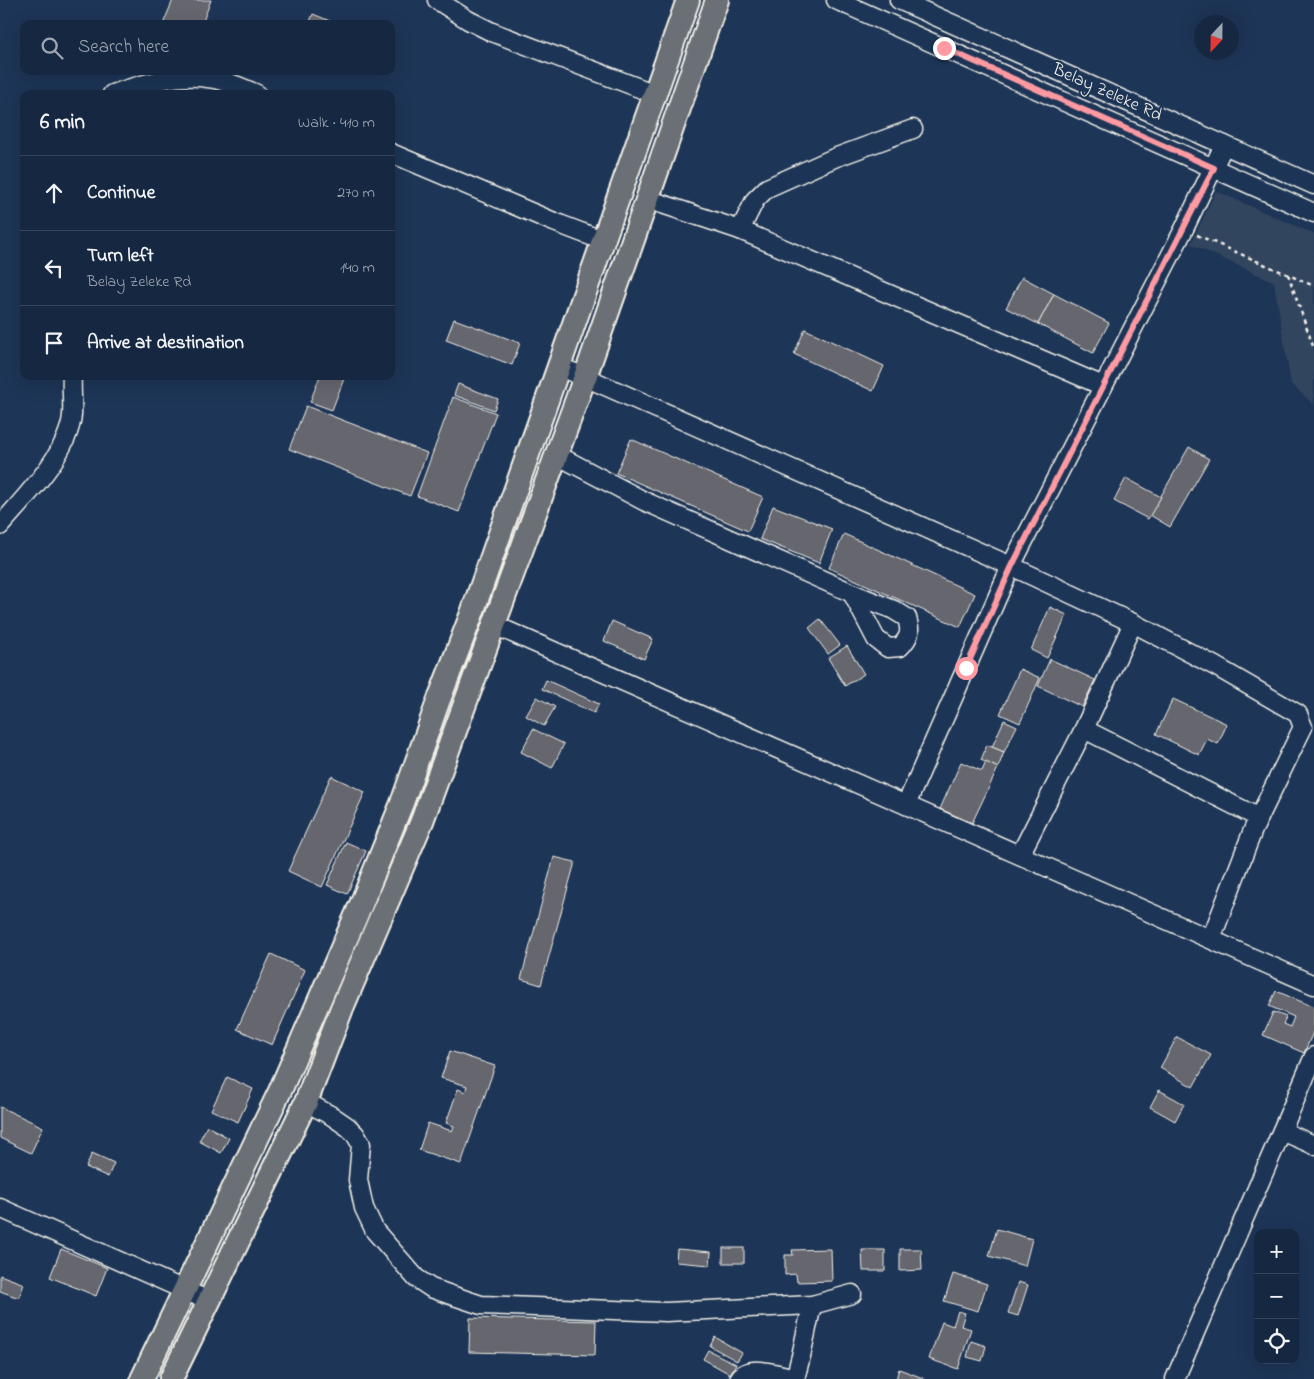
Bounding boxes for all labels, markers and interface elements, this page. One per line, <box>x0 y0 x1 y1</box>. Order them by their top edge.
north arrow <box>1194 15 1239 60</box>
search box <box>20 20 395 75</box>
icon: search <box>38 34 66 62</box>
text: Search here <box>78 34 169 61</box>
route end <box>933 37 956 60</box>
street label: Belay Zeleke Rd <box>1047 57 1166 129</box>
text: 6 min <box>40 108 85 138</box>
text: Walk · 410 m <box>298 111 375 135</box>
icon: ahead <box>40 179 68 207</box>
text: Continue <box>87 180 155 207</box>
text: 270 m <box>337 181 375 205</box>
text: Turn left <box>87 243 154 270</box>
icon: left <box>40 254 68 282</box>
text: 140 m <box>340 256 375 280</box>
text: Belay Zeleke Rd <box>87 270 191 294</box>
icon: arrive <box>40 329 68 357</box>
text: Arrive at destination <box>87 330 244 357</box>
route start <box>955 657 978 680</box>
map controls <box>1254 1229 1299 1364</box>
button: + <box>1254 1229 1299 1274</box>
button: − <box>1254 1274 1299 1319</box>
button: locate <box>1254 1319 1299 1364</box>

